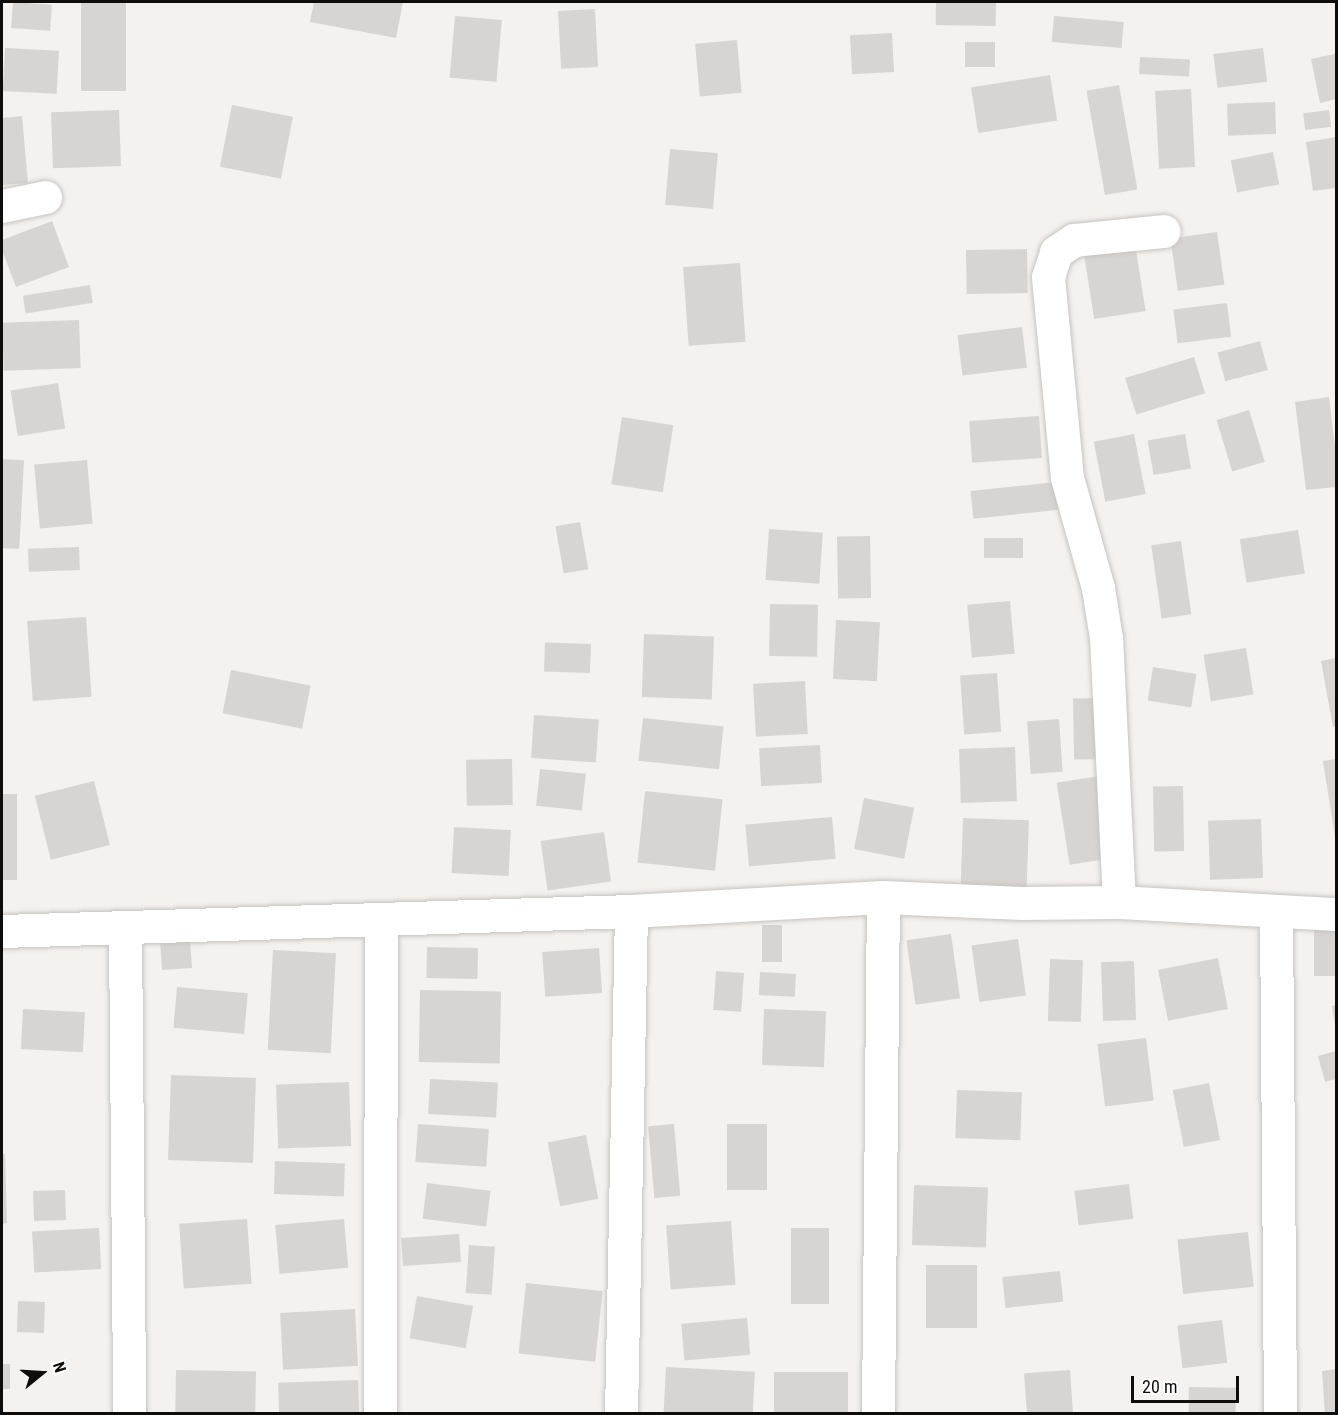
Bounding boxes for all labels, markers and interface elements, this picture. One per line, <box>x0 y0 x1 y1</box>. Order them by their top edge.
north arrow <box>12 1343 72 1403</box>
text: N <box>49 1360 70 1375</box>
scale bar <box>1134 1364 1242 1402</box>
text: 20 m <box>1142 1376 1177 1397</box>

